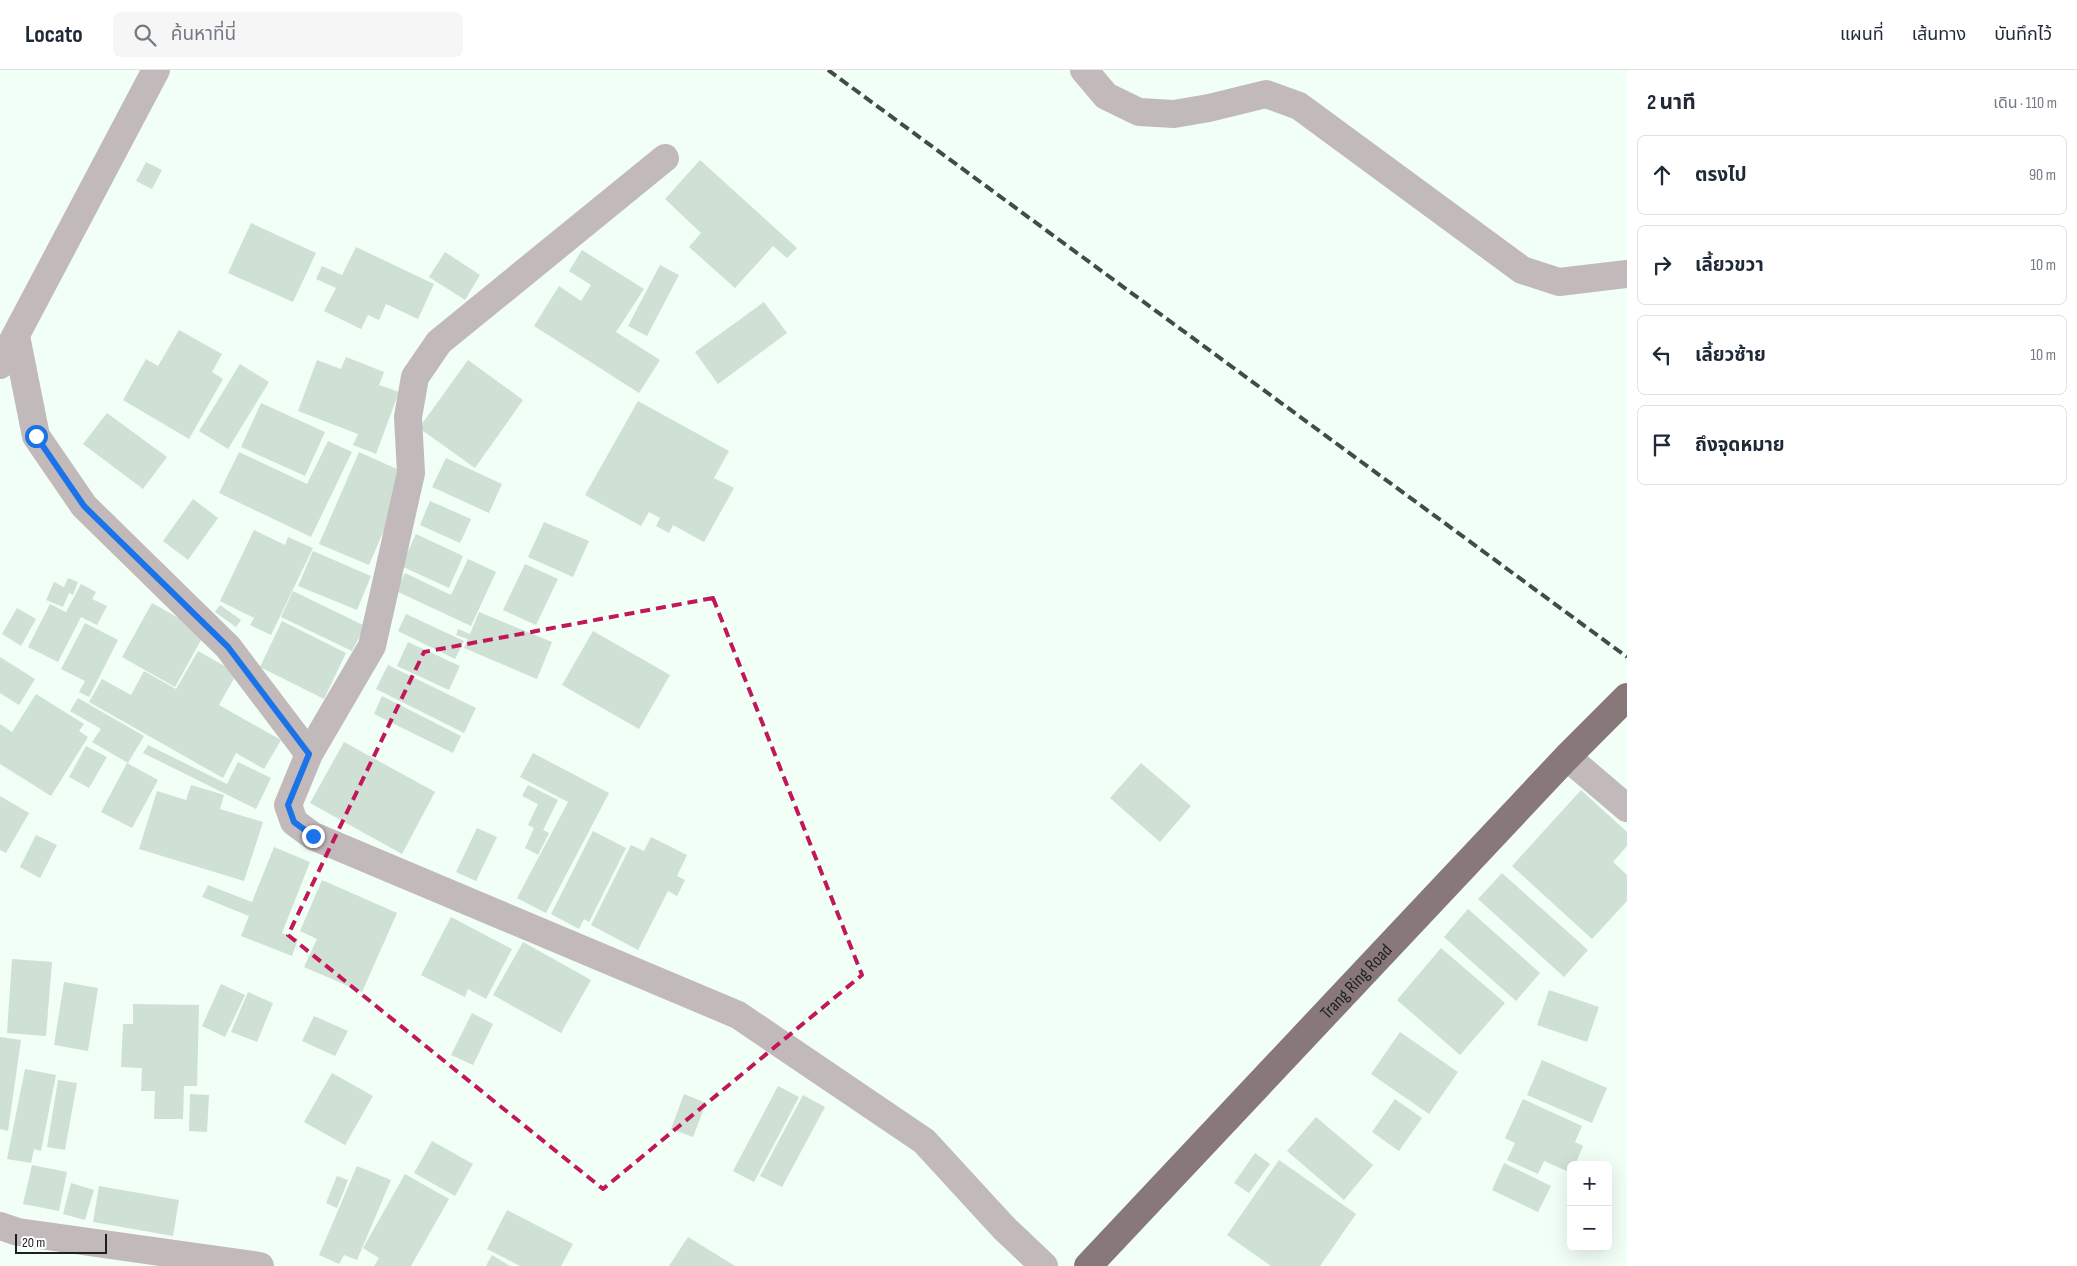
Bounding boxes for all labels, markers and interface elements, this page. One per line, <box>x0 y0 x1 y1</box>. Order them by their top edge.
search box <box>113 12 463 57</box>
text: Locato <box>25 20 83 49</box>
icon: search <box>131 21 159 49</box>
text: ค้นหาที่นี่ <box>171 23 236 46</box>
text: แผนที่ <box>1840 24 1884 45</box>
text: เส้นทาง <box>1912 24 1966 45</box>
text: บันทึกไว้ <box>1994 24 2052 45</box>
text: 2 นาที <box>1647 90 1696 115</box>
text: เดิน · 110 m <box>1993 94 2057 113</box>
icon: ahead <box>1648 161 1676 189</box>
text: ตรงไป <box>1695 164 1747 187</box>
text: 90 m <box>2029 166 2056 185</box>
icon: right <box>1648 251 1676 279</box>
text: เลี้ยวขวา <box>1695 254 1764 277</box>
text: 10 m <box>2030 256 2056 275</box>
icon: left <box>1648 341 1676 369</box>
text: เลี้ยวซ้าย <box>1695 344 1766 367</box>
text: 10 m <box>2030 346 2056 365</box>
route start <box>25 425 48 448</box>
icon: arrive <box>1648 431 1676 459</box>
text: ถึงจุดหมาย <box>1695 434 1785 457</box>
route end <box>302 825 325 848</box>
street label: Trang Ring Road <box>1316 939 1396 1023</box>
map controls <box>1567 1161 1612 1251</box>
button: + <box>1567 1161 1612 1206</box>
button: − <box>1567 1206 1612 1251</box>
scale bar <box>15 1231 108 1254</box>
text: 20 m <box>22 1234 45 1251</box>

